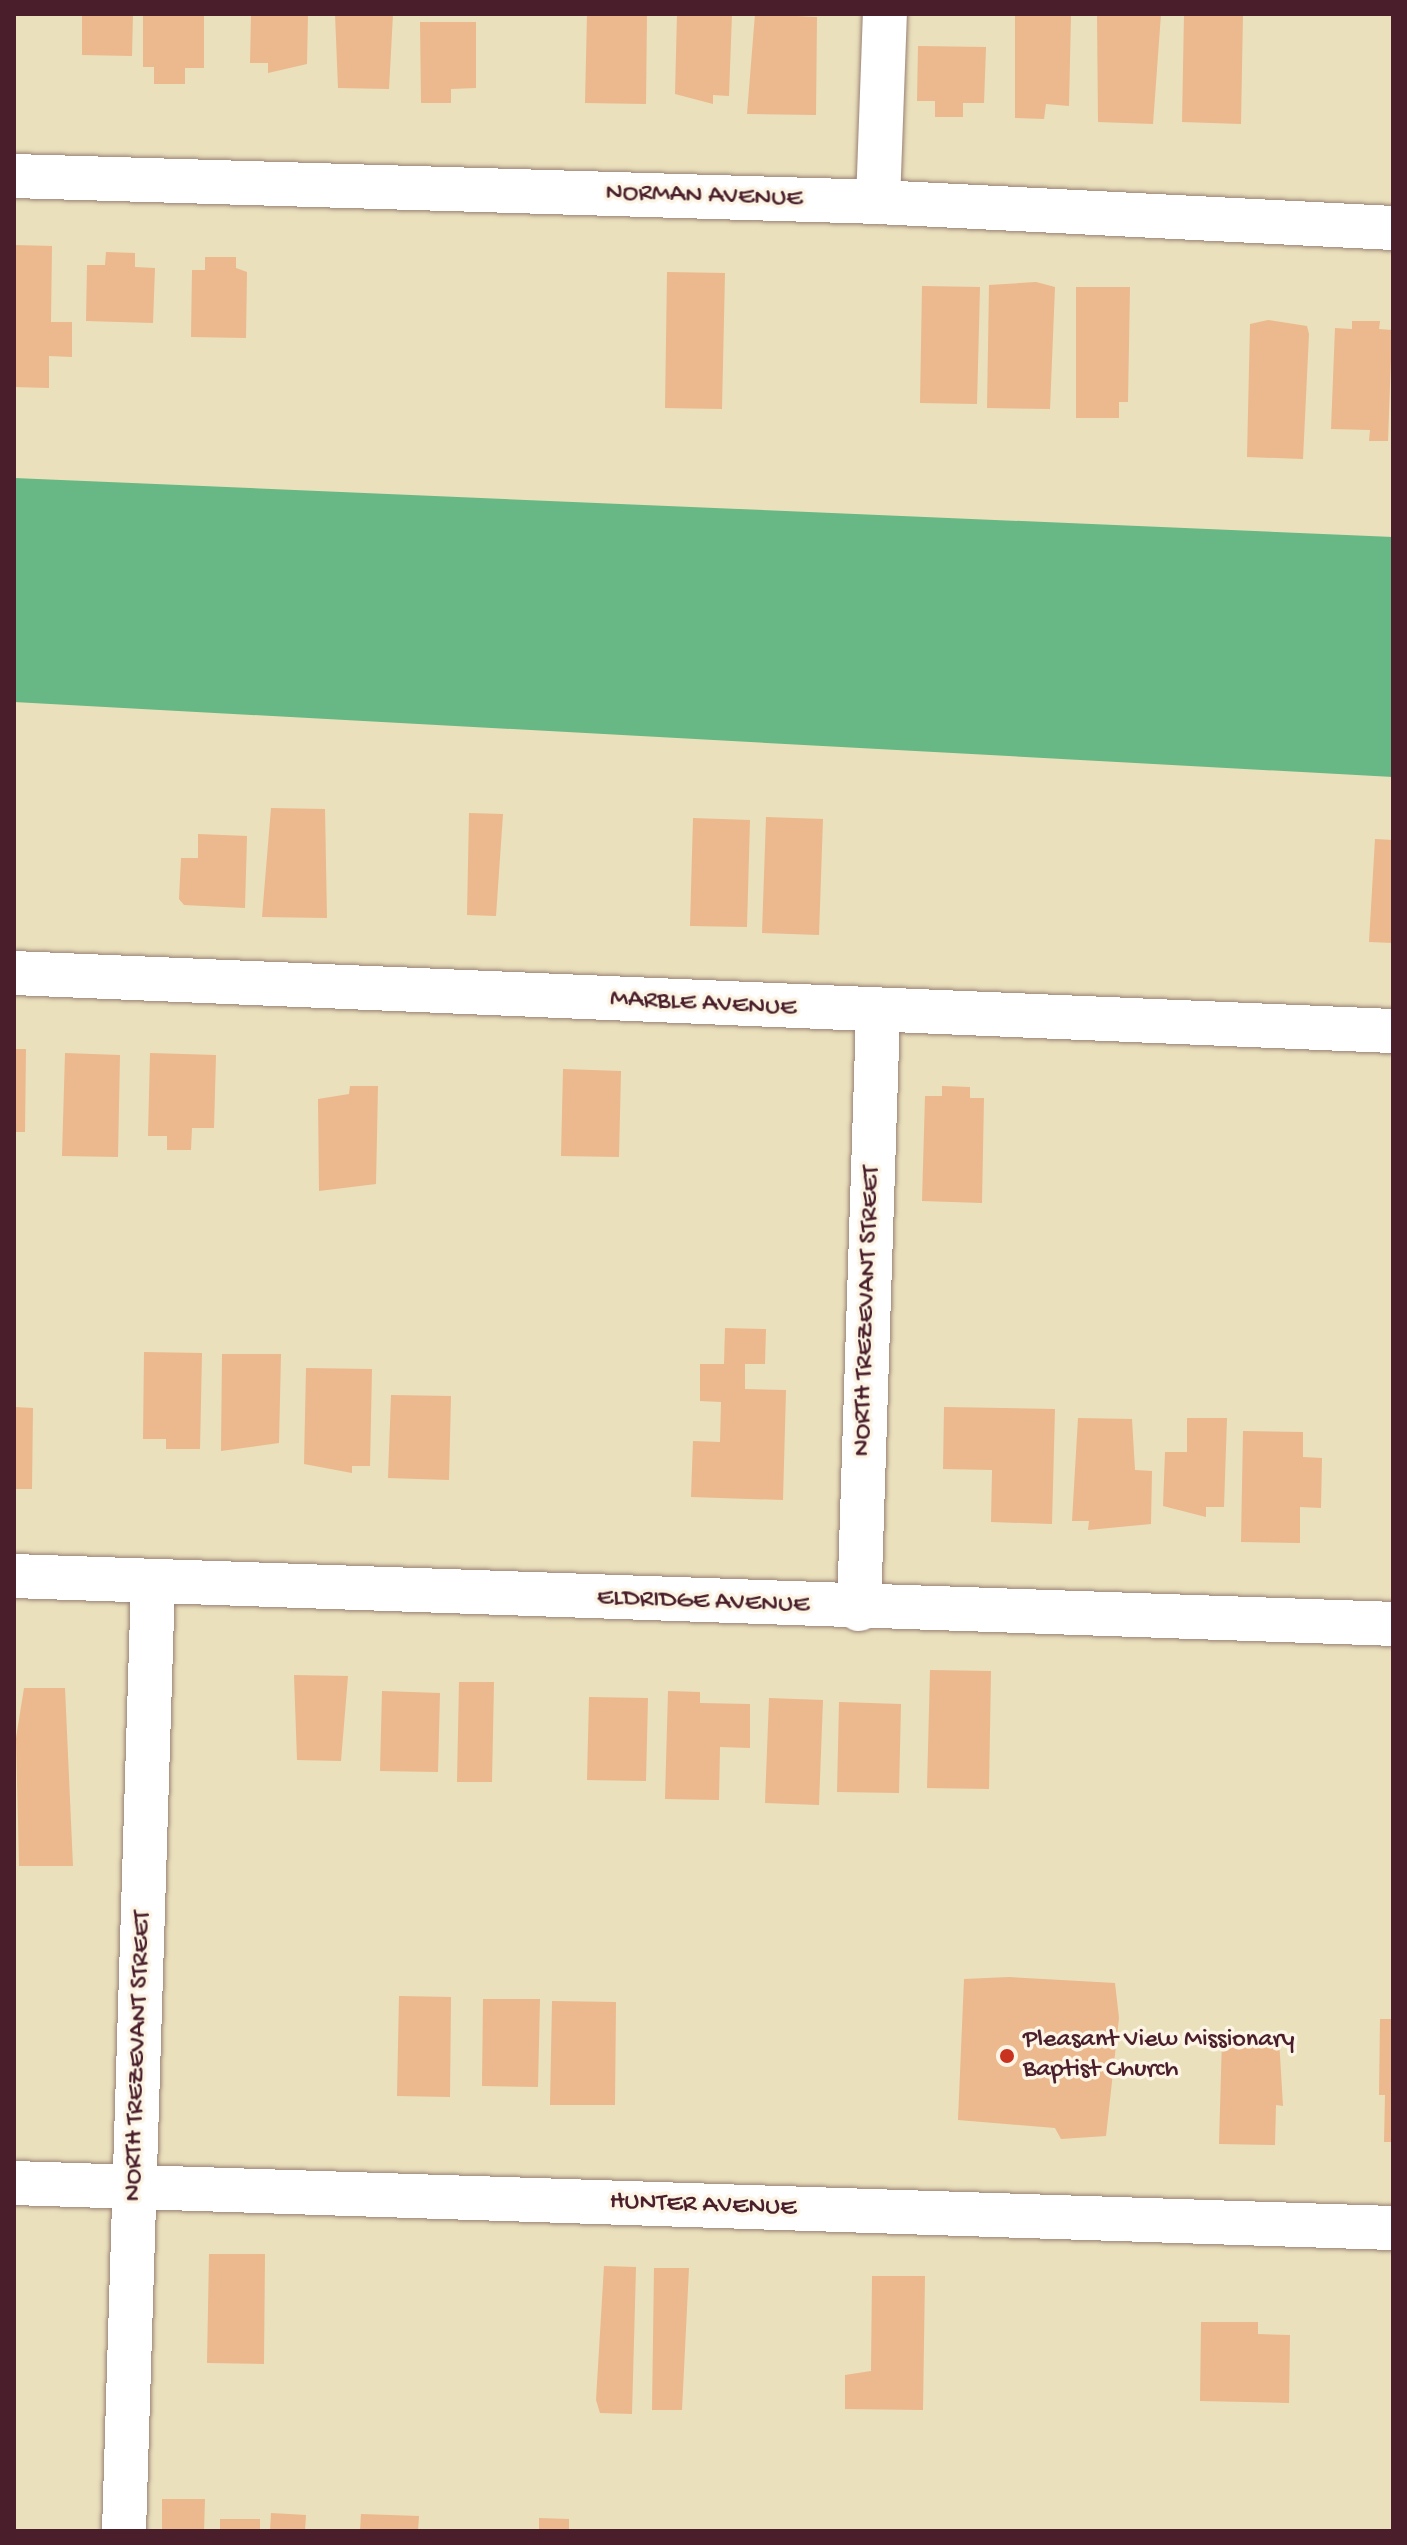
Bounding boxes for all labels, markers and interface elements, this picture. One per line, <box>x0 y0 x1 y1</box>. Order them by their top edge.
street label: NORMAN AVENUE <box>605 178 803 216</box>
street label: MARBLE AVENUE <box>609 985 797 1025</box>
street label: NORTH TREZEVANT STREET <box>847 1165 889 1457</box>
street label: ELDRIDGE AVENUE <box>596 1584 810 1622</box>
street label: NORTH TREZEVANT STREET <box>118 1910 160 2202</box>
place label: Pleasant View Missionary Baptist Church <box>1023 2025 1295 2086</box>
marker: Pleasant View Missionary Baptist Church <box>998 2047 1016 2065</box>
street label: HUNTER AVENUE <box>609 2187 797 2225</box>

